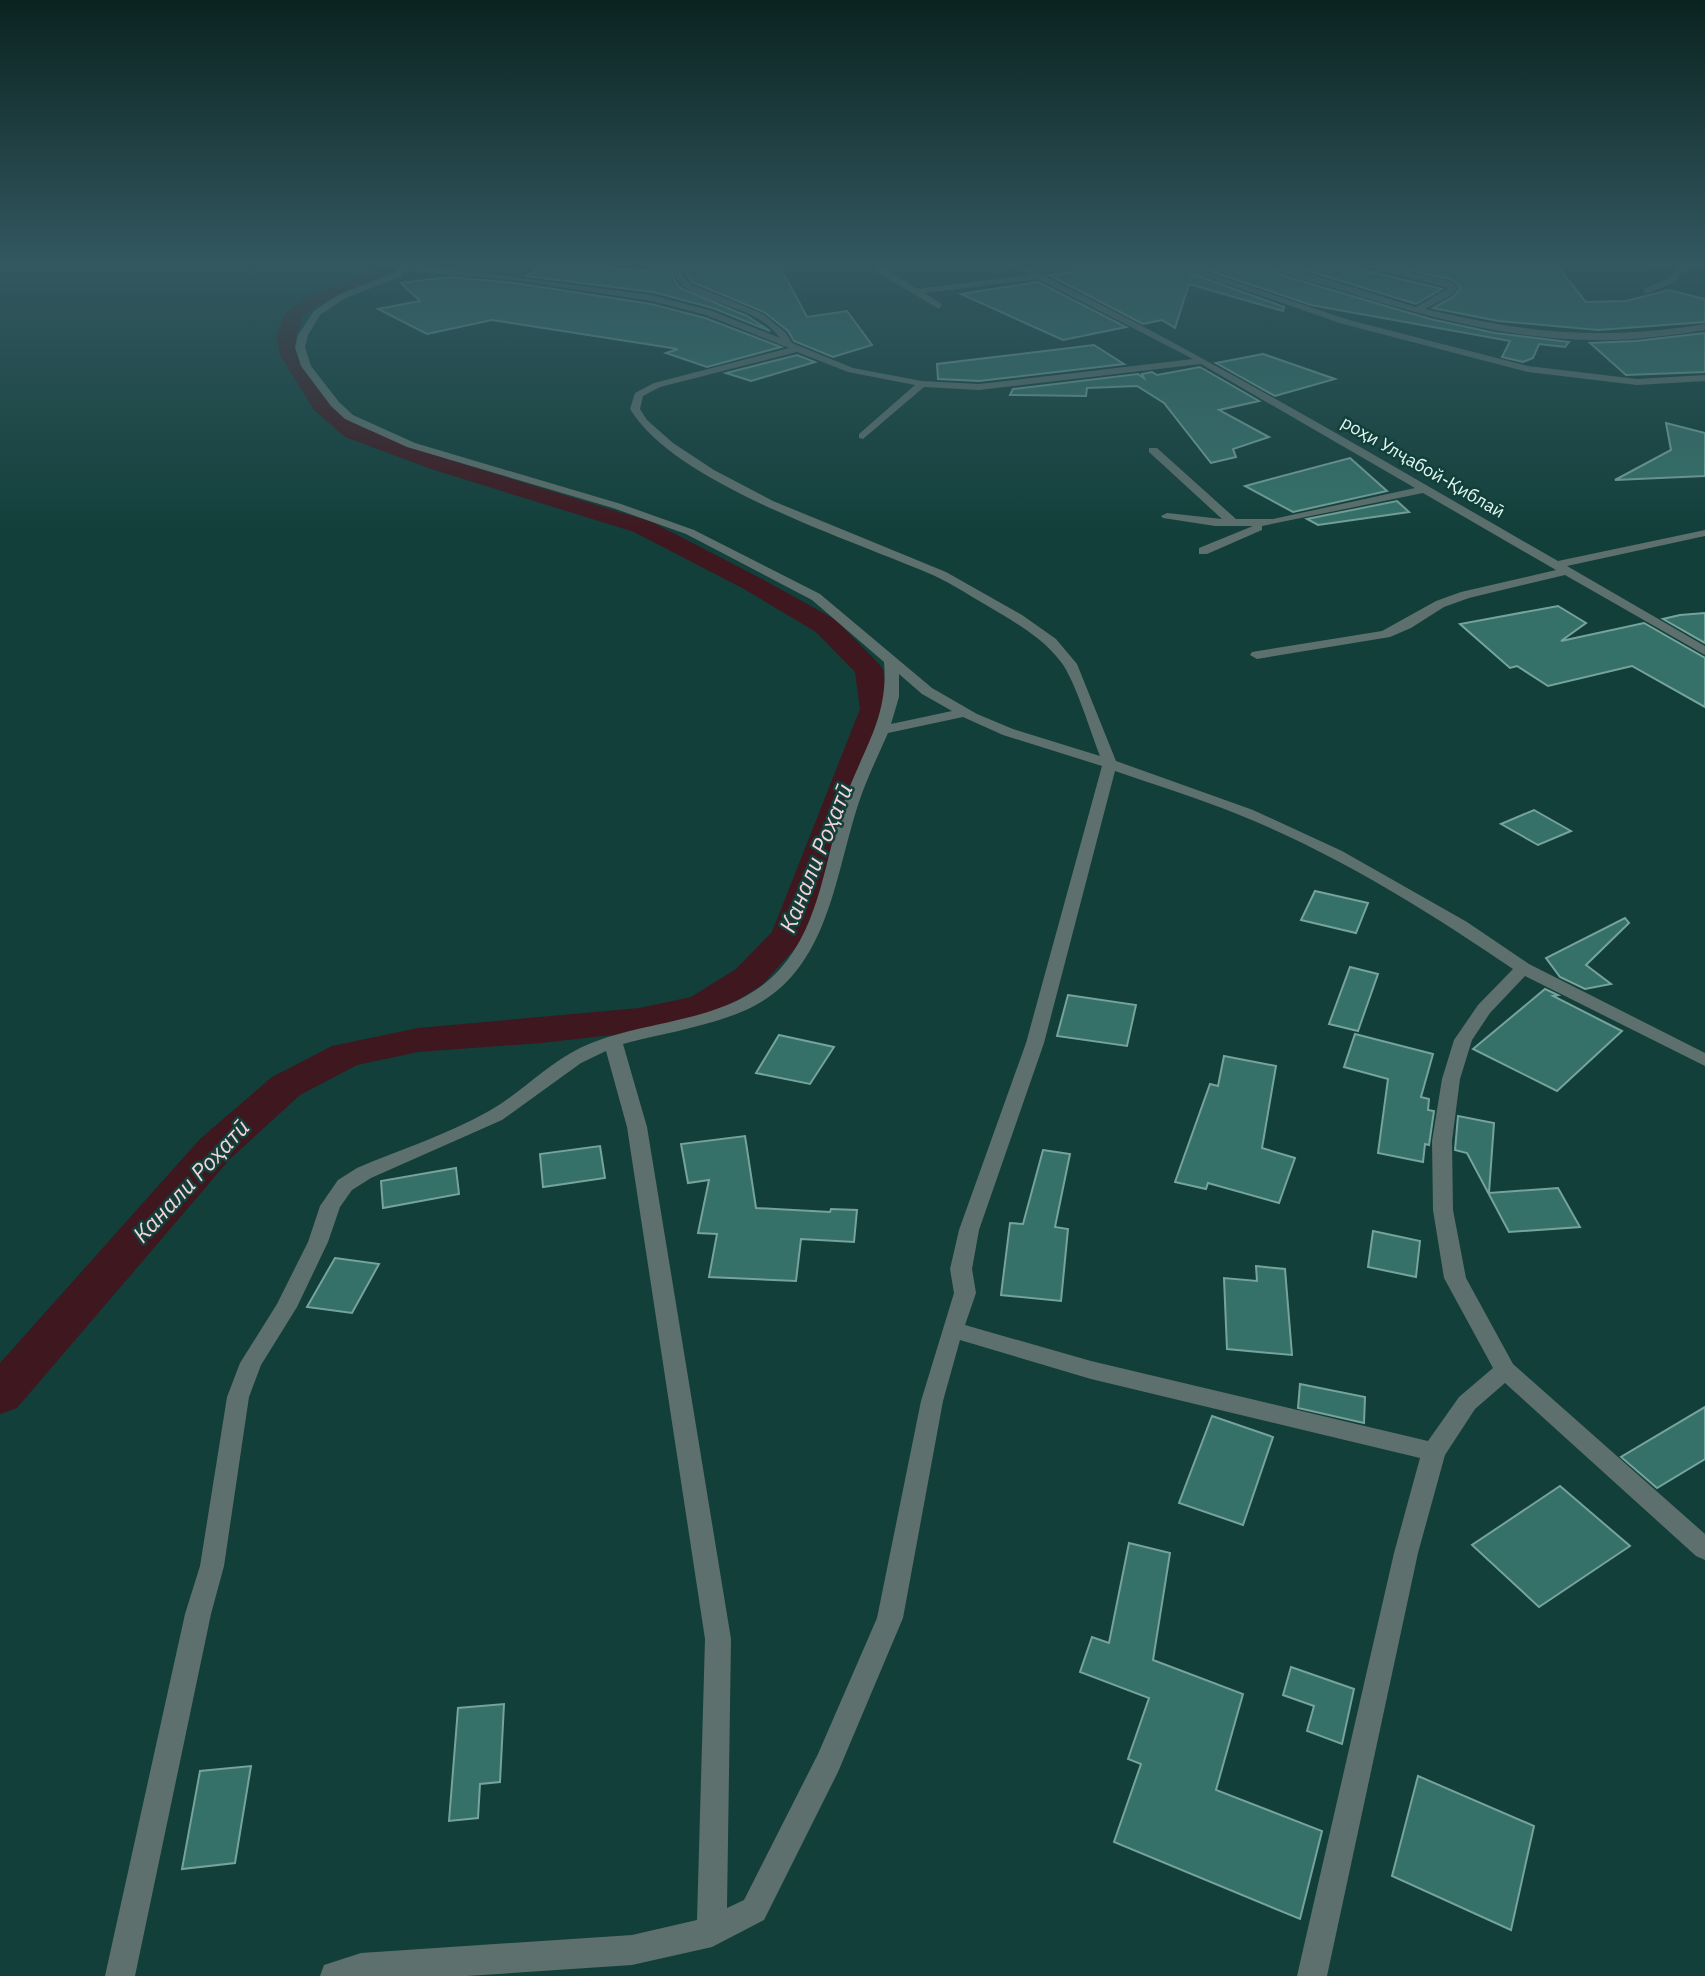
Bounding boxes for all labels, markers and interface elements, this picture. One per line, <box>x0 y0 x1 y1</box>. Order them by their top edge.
street label: роҳи Улҷабой-Қиблаӣ <box>1337 410 1509 523</box>
water label: Канали Роҳатӣ <box>772 779 859 937</box>
water label: Канали Роҳатӣ <box>125 1112 255 1248</box>

